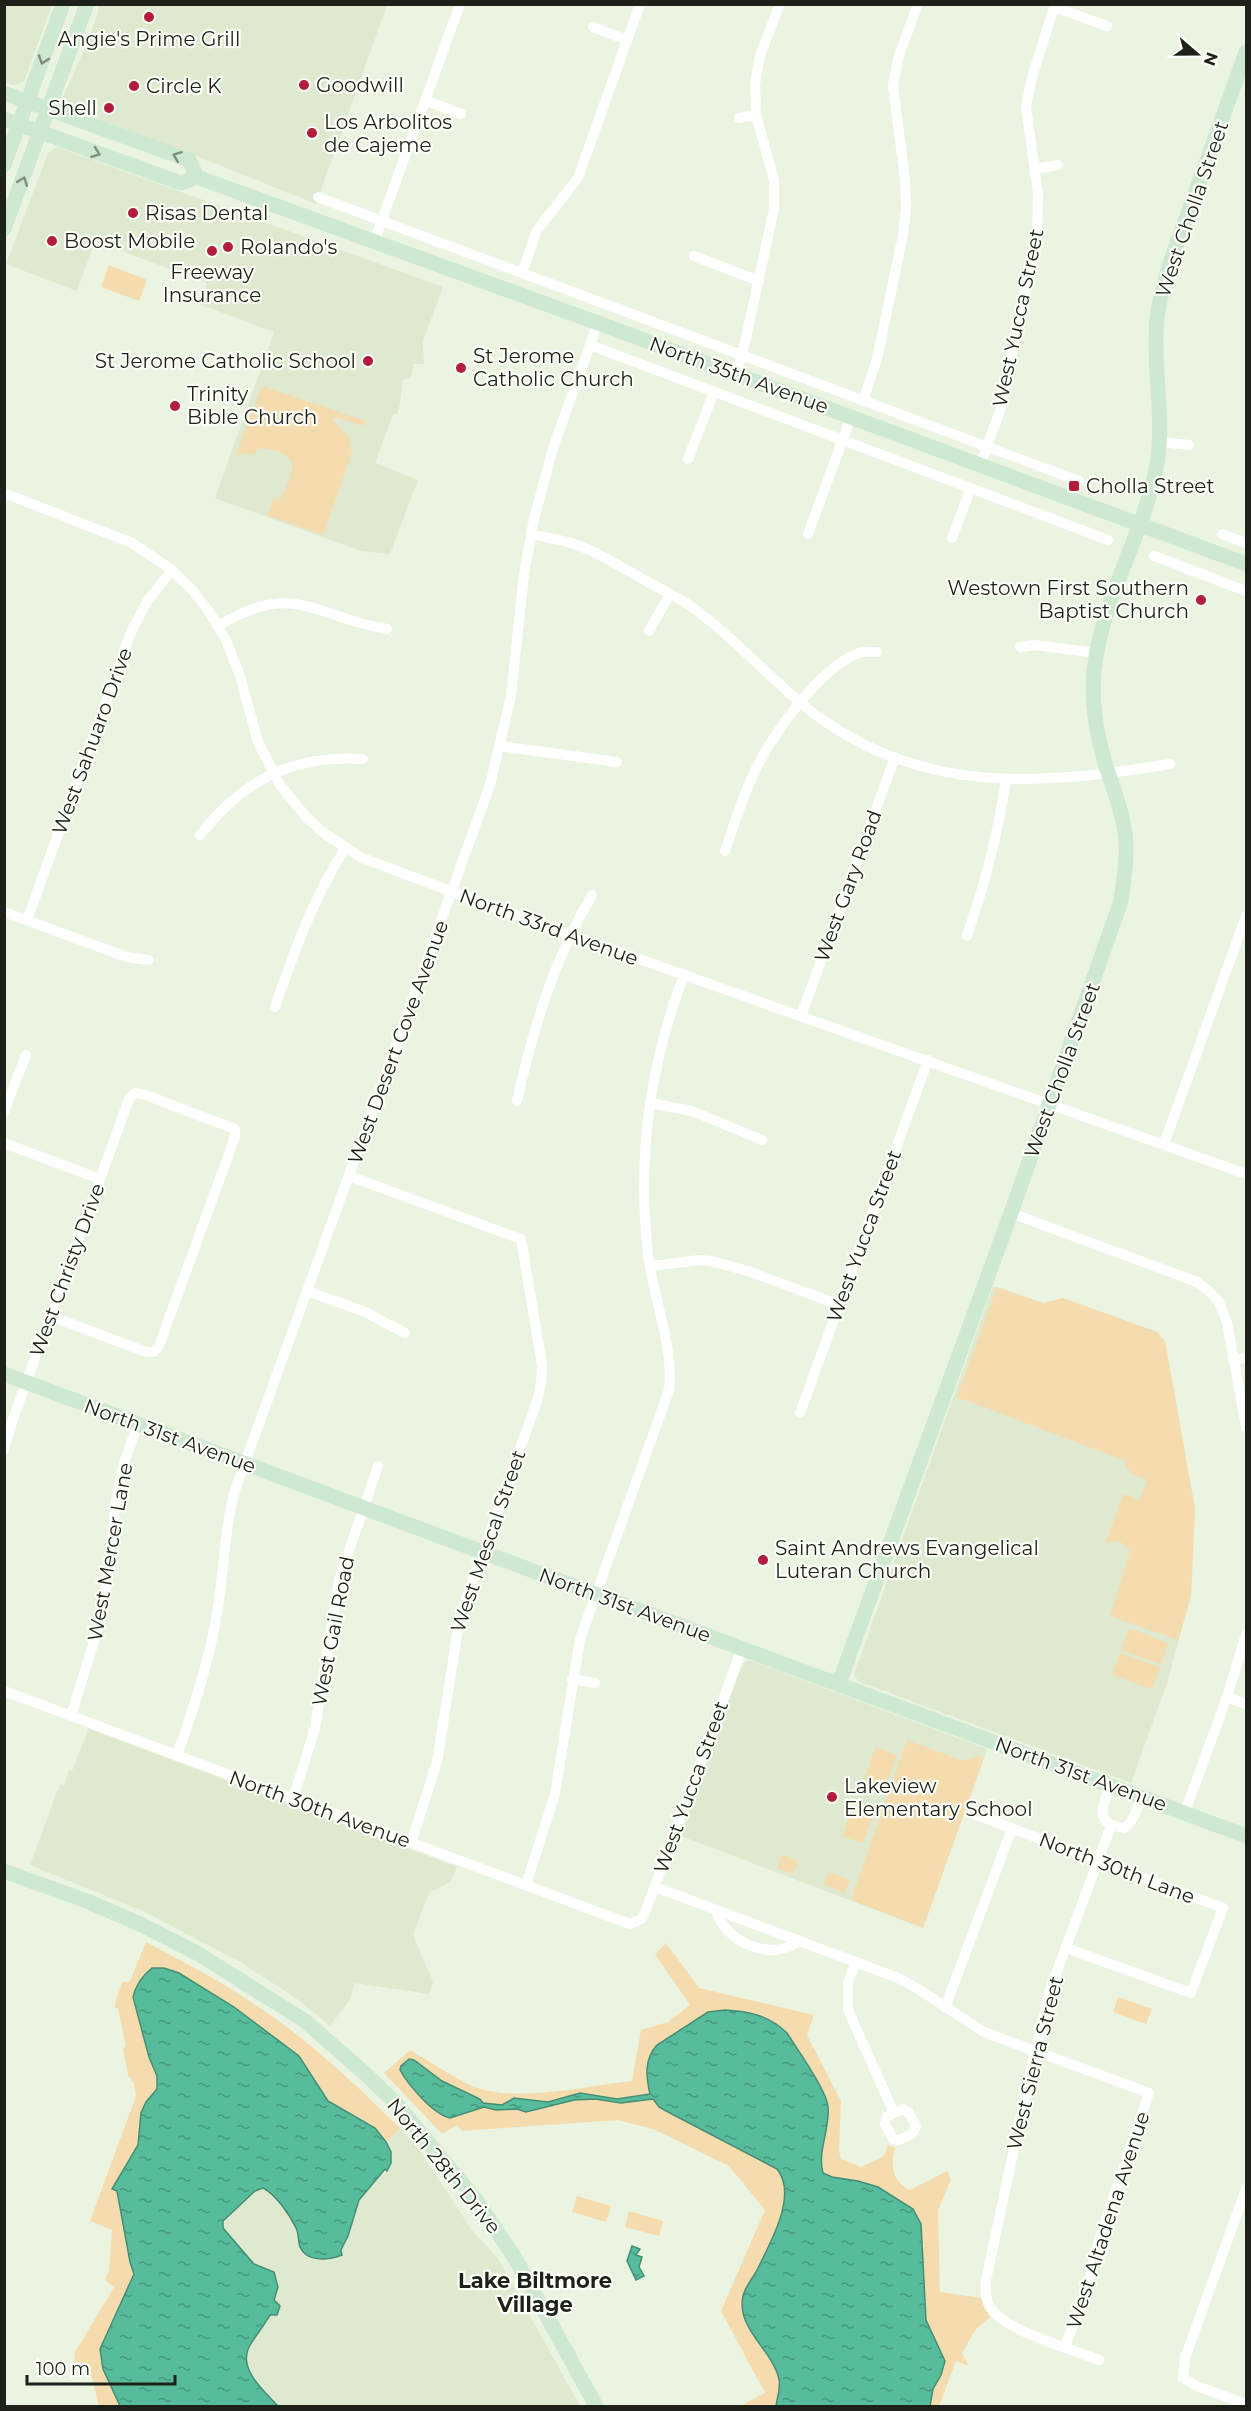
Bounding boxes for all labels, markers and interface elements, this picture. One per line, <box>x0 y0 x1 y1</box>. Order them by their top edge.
marker: Angie's Prime Grill <box>142 10 156 24</box>
north arrow <box>1167 24 1227 84</box>
place label: Angie's Prime Grill <box>58 27 240 51</box>
text: N <box>1199 50 1222 68</box>
one-way arrow <box>38 54 51 65</box>
place label: Goodwill <box>316 73 404 97</box>
place label: Circle K <box>146 74 222 98</box>
marker: Goodwill <box>297 78 311 92</box>
marker: Circle K <box>127 79 141 93</box>
place label: Shell <box>48 96 97 120</box>
marker: Shell <box>102 101 116 115</box>
place label: Los Arbolitos de Cajeme <box>324 110 452 157</box>
street label: West Cholla Street <box>1151 118 1233 300</box>
marker: Los Arbolitos de Cajeme <box>305 126 319 140</box>
one-way arrow <box>90 145 101 158</box>
one-way arrow <box>173 151 184 163</box>
one-way arrow <box>15 176 28 187</box>
place label: Risas Dental <box>145 201 268 225</box>
marker: Risas Dental <box>126 206 140 220</box>
street label: West Yucca Street <box>987 227 1049 409</box>
place label: Boost Mobile <box>64 229 195 253</box>
marker: Boost Mobile <box>45 234 59 248</box>
place label: Rolando's <box>240 235 338 259</box>
marker: Rolando's <box>221 240 235 254</box>
marker: Freeway Insurance <box>205 244 219 258</box>
place label: Freeway Insurance <box>163 260 261 307</box>
street label: North 35th Avenue <box>646 331 832 419</box>
place label: St Jerome Catholic Church <box>473 344 634 391</box>
place label: St Jerome Catholic School <box>95 349 356 373</box>
marker: St Jerome Catholic School <box>361 354 375 368</box>
marker: St Jerome Catholic Church <box>454 361 468 375</box>
place label: Trinity Bible Church <box>187 382 317 429</box>
marker: Trinity Bible Church <box>168 399 182 413</box>
place label: Cholla Street <box>1086 474 1215 498</box>
marker: Cholla Street <box>1067 479 1081 493</box>
place label: Westown First Southern Baptist Church <box>947 576 1189 623</box>
marker: Westown First Southern Baptist Church <box>1194 593 1208 607</box>
street label: West Sahuaro Drive <box>47 644 137 838</box>
street label: West Gary Road <box>809 807 887 965</box>
street label: North 33rd Avenue <box>456 883 642 971</box>
street label: West Desert Cove Avenue <box>343 917 453 1167</box>
street label: West Cholla Street <box>1019 979 1105 1161</box>
street label: West Yucca Street <box>822 1147 906 1325</box>
street label: West Christy Drive <box>24 1180 110 1360</box>
street label: North 31st Avenue <box>81 1394 259 1478</box>
street label: West Mescal Street <box>445 1447 531 1635</box>
street label: West Mercer Lane <box>82 1461 138 1643</box>
place label: Saint Andrews Evangelical Luteran Church <box>775 1536 1039 1583</box>
marker: Saint Andrews Evangelical Luteran Church <box>756 1553 770 1567</box>
street label: West Gail Road <box>307 1554 359 1708</box>
street label: North 31st Avenue <box>536 1563 714 1647</box>
street label: West Yucca Street <box>649 1698 733 1876</box>
street label: North 31st Avenue <box>992 1732 1170 1816</box>
street label: North 30th Avenue <box>226 1765 414 1853</box>
place label: Lakeview Elementary School <box>844 1774 1033 1821</box>
marker: Lakeview Elementary School <box>825 1790 839 1804</box>
street label: North 30th Lane <box>1036 1827 1198 1909</box>
street label: West Sierra Street <box>1002 1973 1068 2153</box>
street label: North 28th Drive <box>382 2093 506 2239</box>
street label: West Altadena Avenue <box>1062 2108 1154 2332</box>
district label: Lake Biltmore Village <box>458 2268 612 2317</box>
scale bar <box>27 2348 176 2386</box>
text: 100 m <box>36 2358 90 2380</box>

